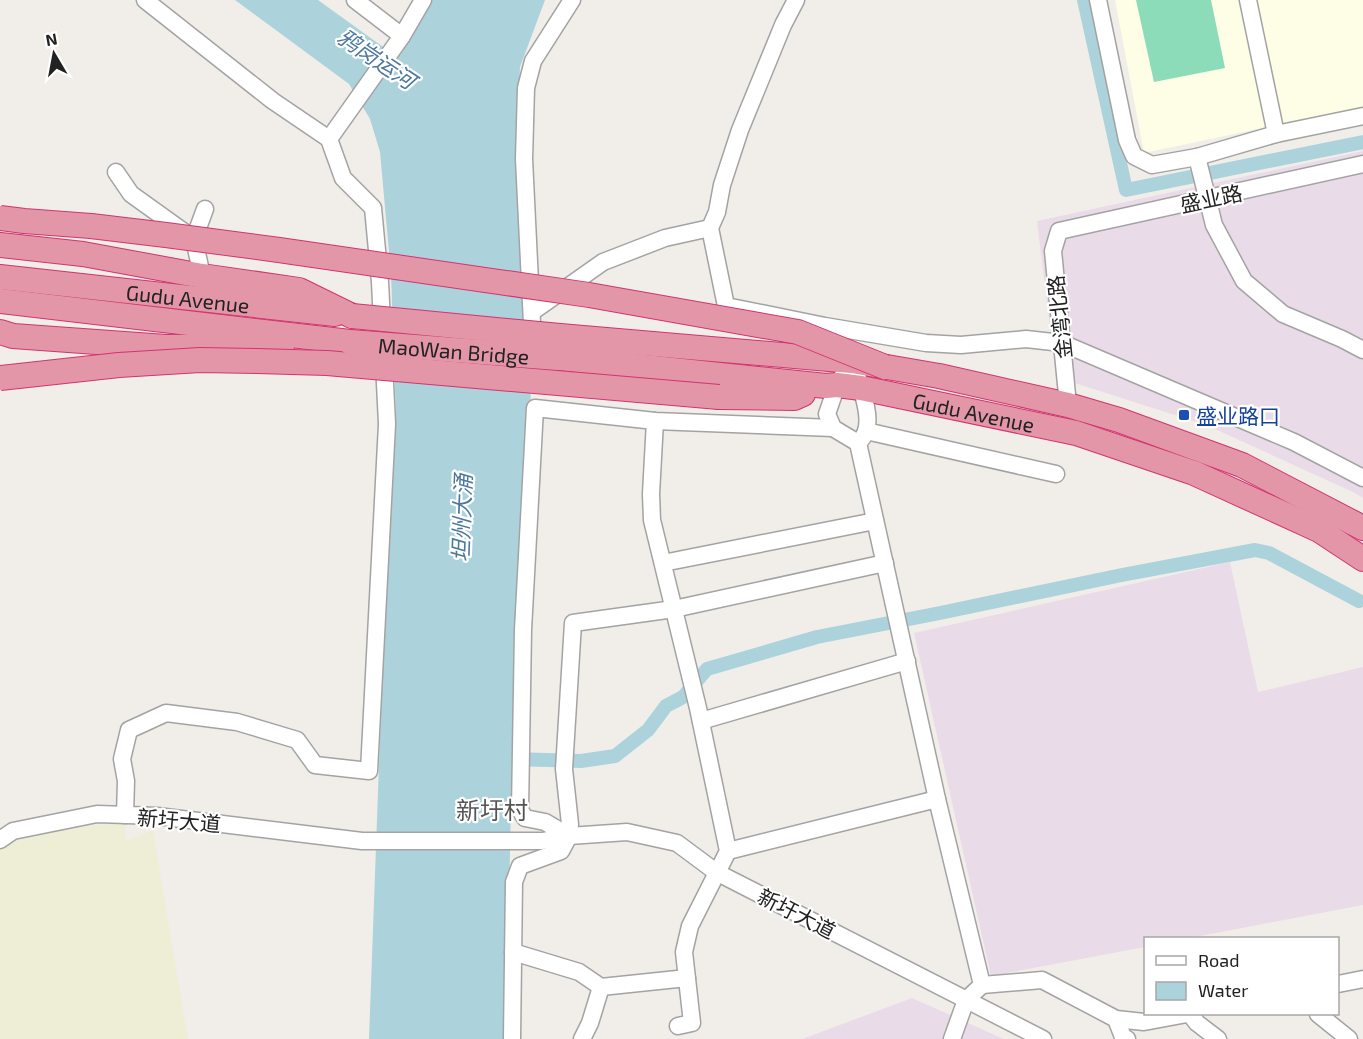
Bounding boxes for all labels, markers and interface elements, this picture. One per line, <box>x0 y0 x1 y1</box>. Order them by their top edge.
water label: 鸦岗运河 <box>333 23 424 96</box>
north arrow <box>24 24 84 84</box>
text: N <box>44 28 59 49</box>
street label: 盛业路 <box>1178 179 1244 217</box>
street label: 金湾北路 <box>1042 274 1076 360</box>
street label: Gudu Avenue <box>125 279 251 317</box>
street label: MaoWan Bridge <box>377 332 530 368</box>
street label: Gudu Avenue <box>911 387 1037 437</box>
place label: 盛业路口 <box>1196 403 1280 428</box>
marker: 盛业路口 <box>1177 408 1191 422</box>
water label: 坦州大涌 <box>446 471 476 562</box>
district label: 新圩村 <box>456 795 528 824</box>
street label: 新圩大道 <box>136 804 222 836</box>
street label: 新圩大道 <box>754 883 840 943</box>
legend <box>1144 937 1339 1015</box>
text: Road <box>1198 949 1239 971</box>
text: Water <box>1198 979 1248 1001</box>

